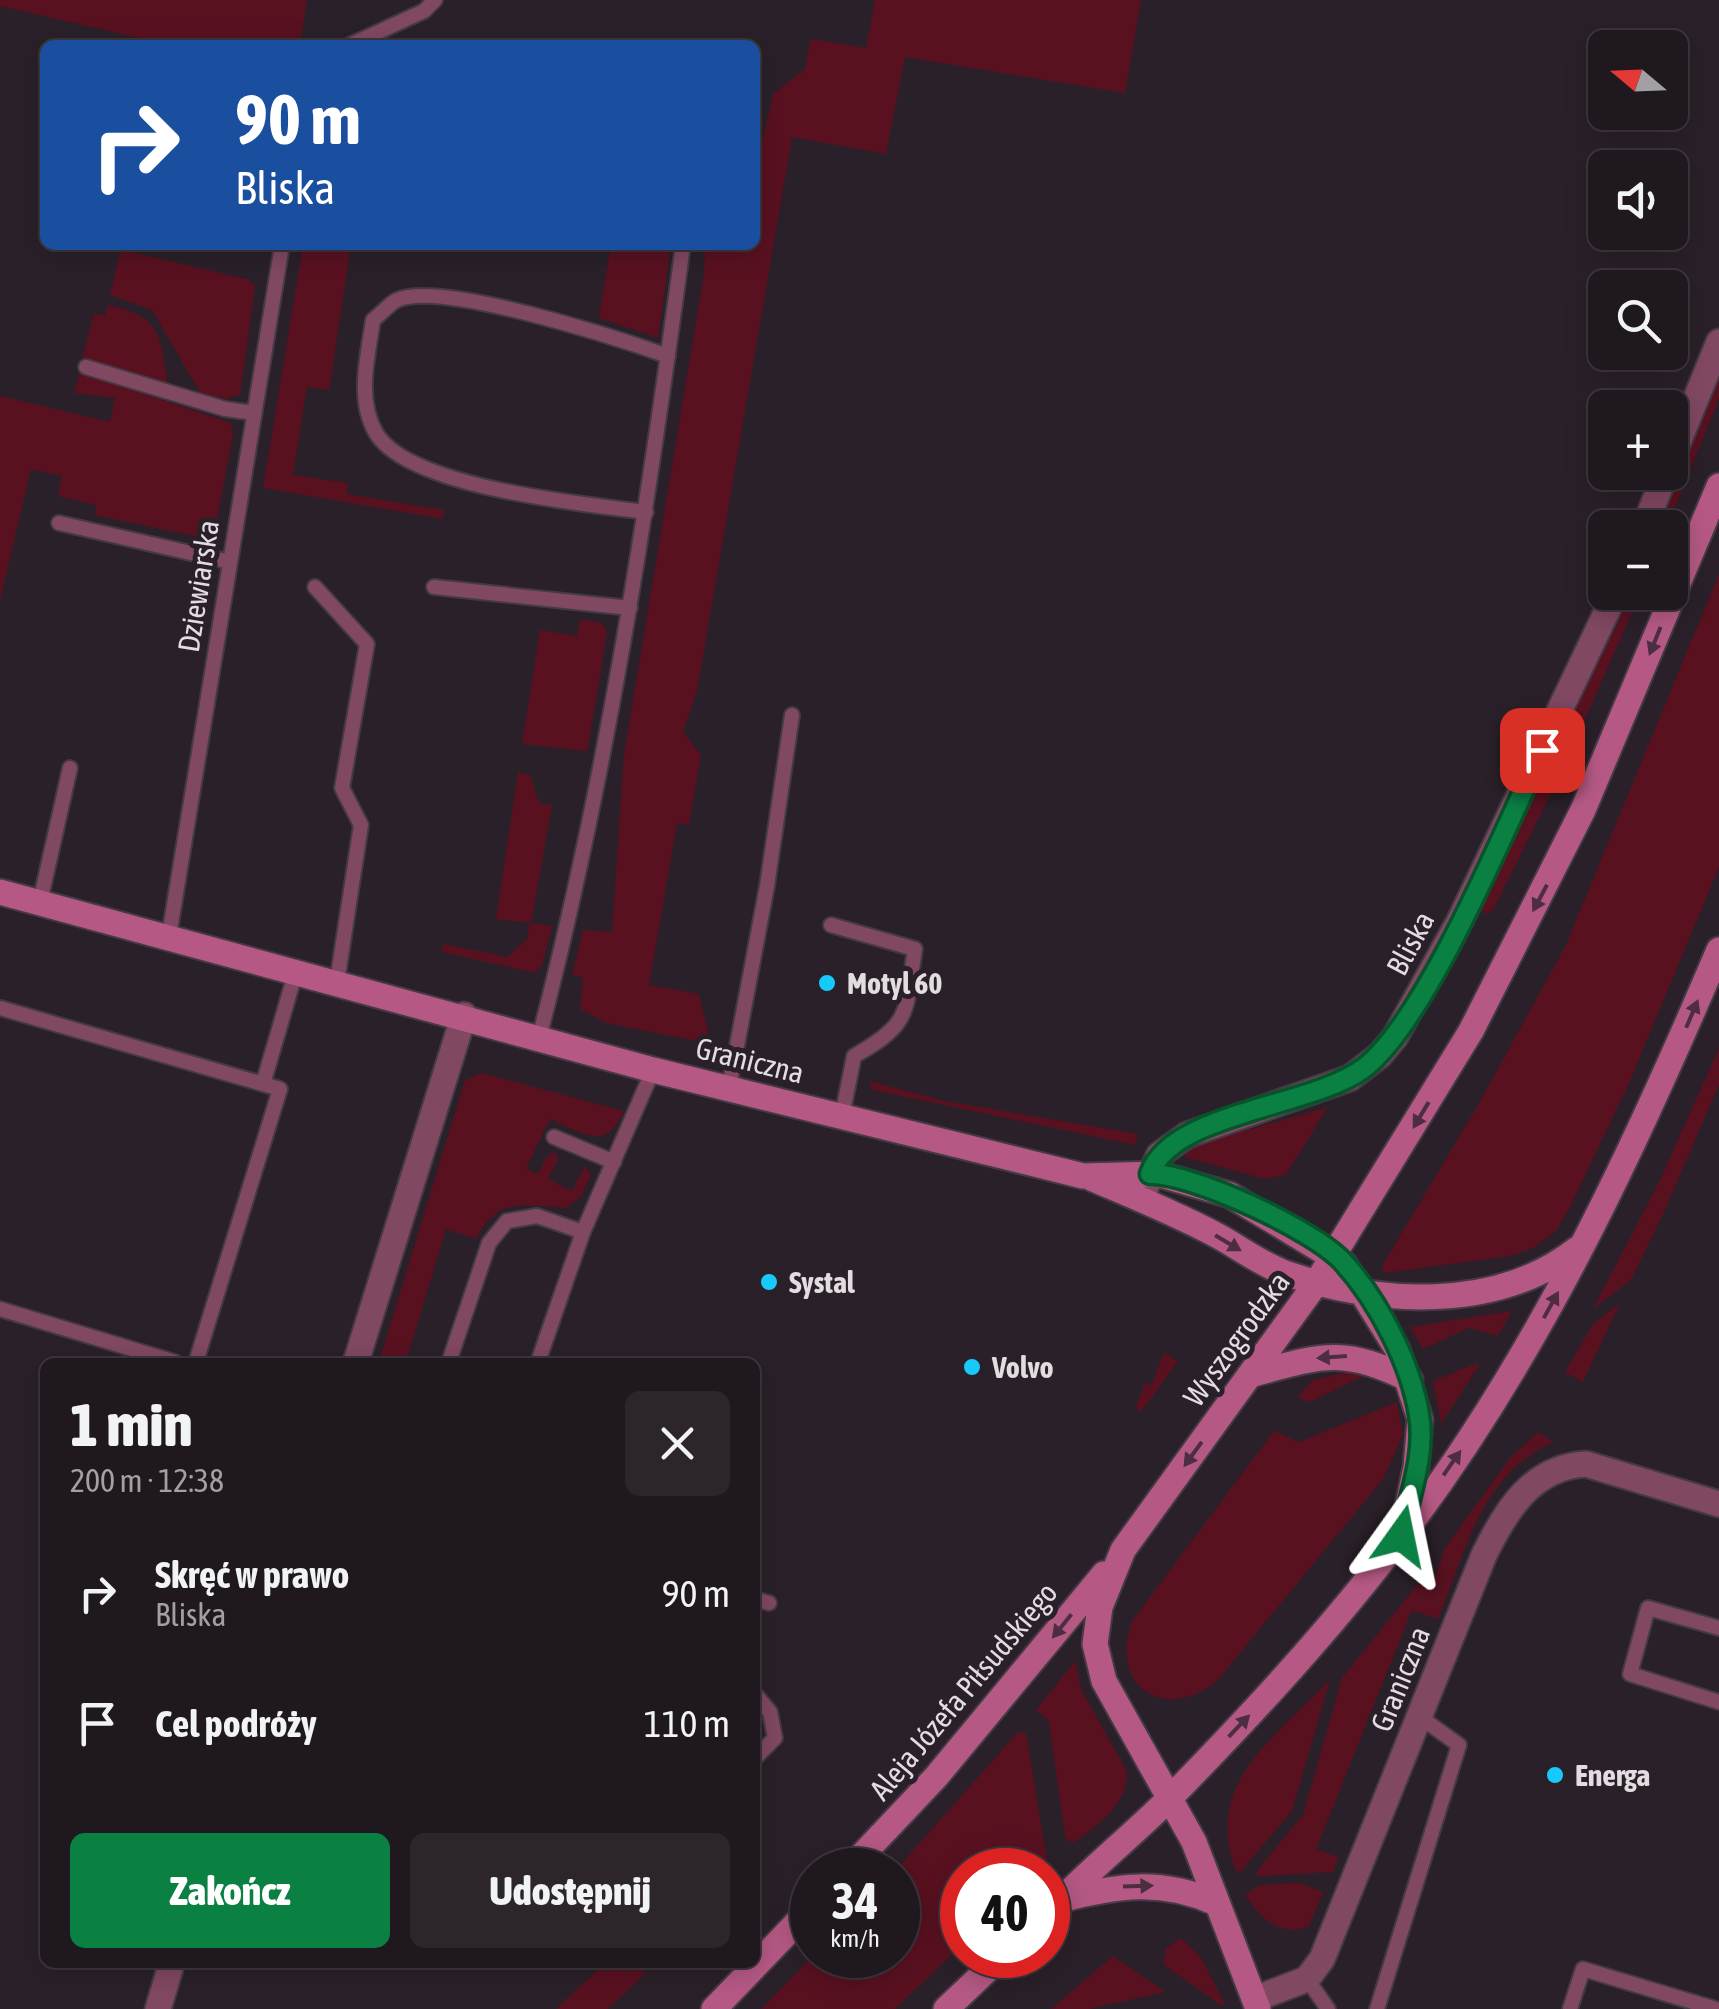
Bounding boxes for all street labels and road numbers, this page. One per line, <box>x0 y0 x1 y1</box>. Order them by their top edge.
street label: Dziewiarska <box>171 518 225 654</box>
street label: Bliska <box>1379 906 1441 980</box>
street label: Graniczna <box>693 1030 807 1090</box>
street label: Wyszogrodzka <box>1176 1265 1296 1413</box>
street label: Aleja Józefa Piłsudskiego <box>862 1576 1064 1806</box>
street label: Graniczna <box>1364 1622 1436 1736</box>

